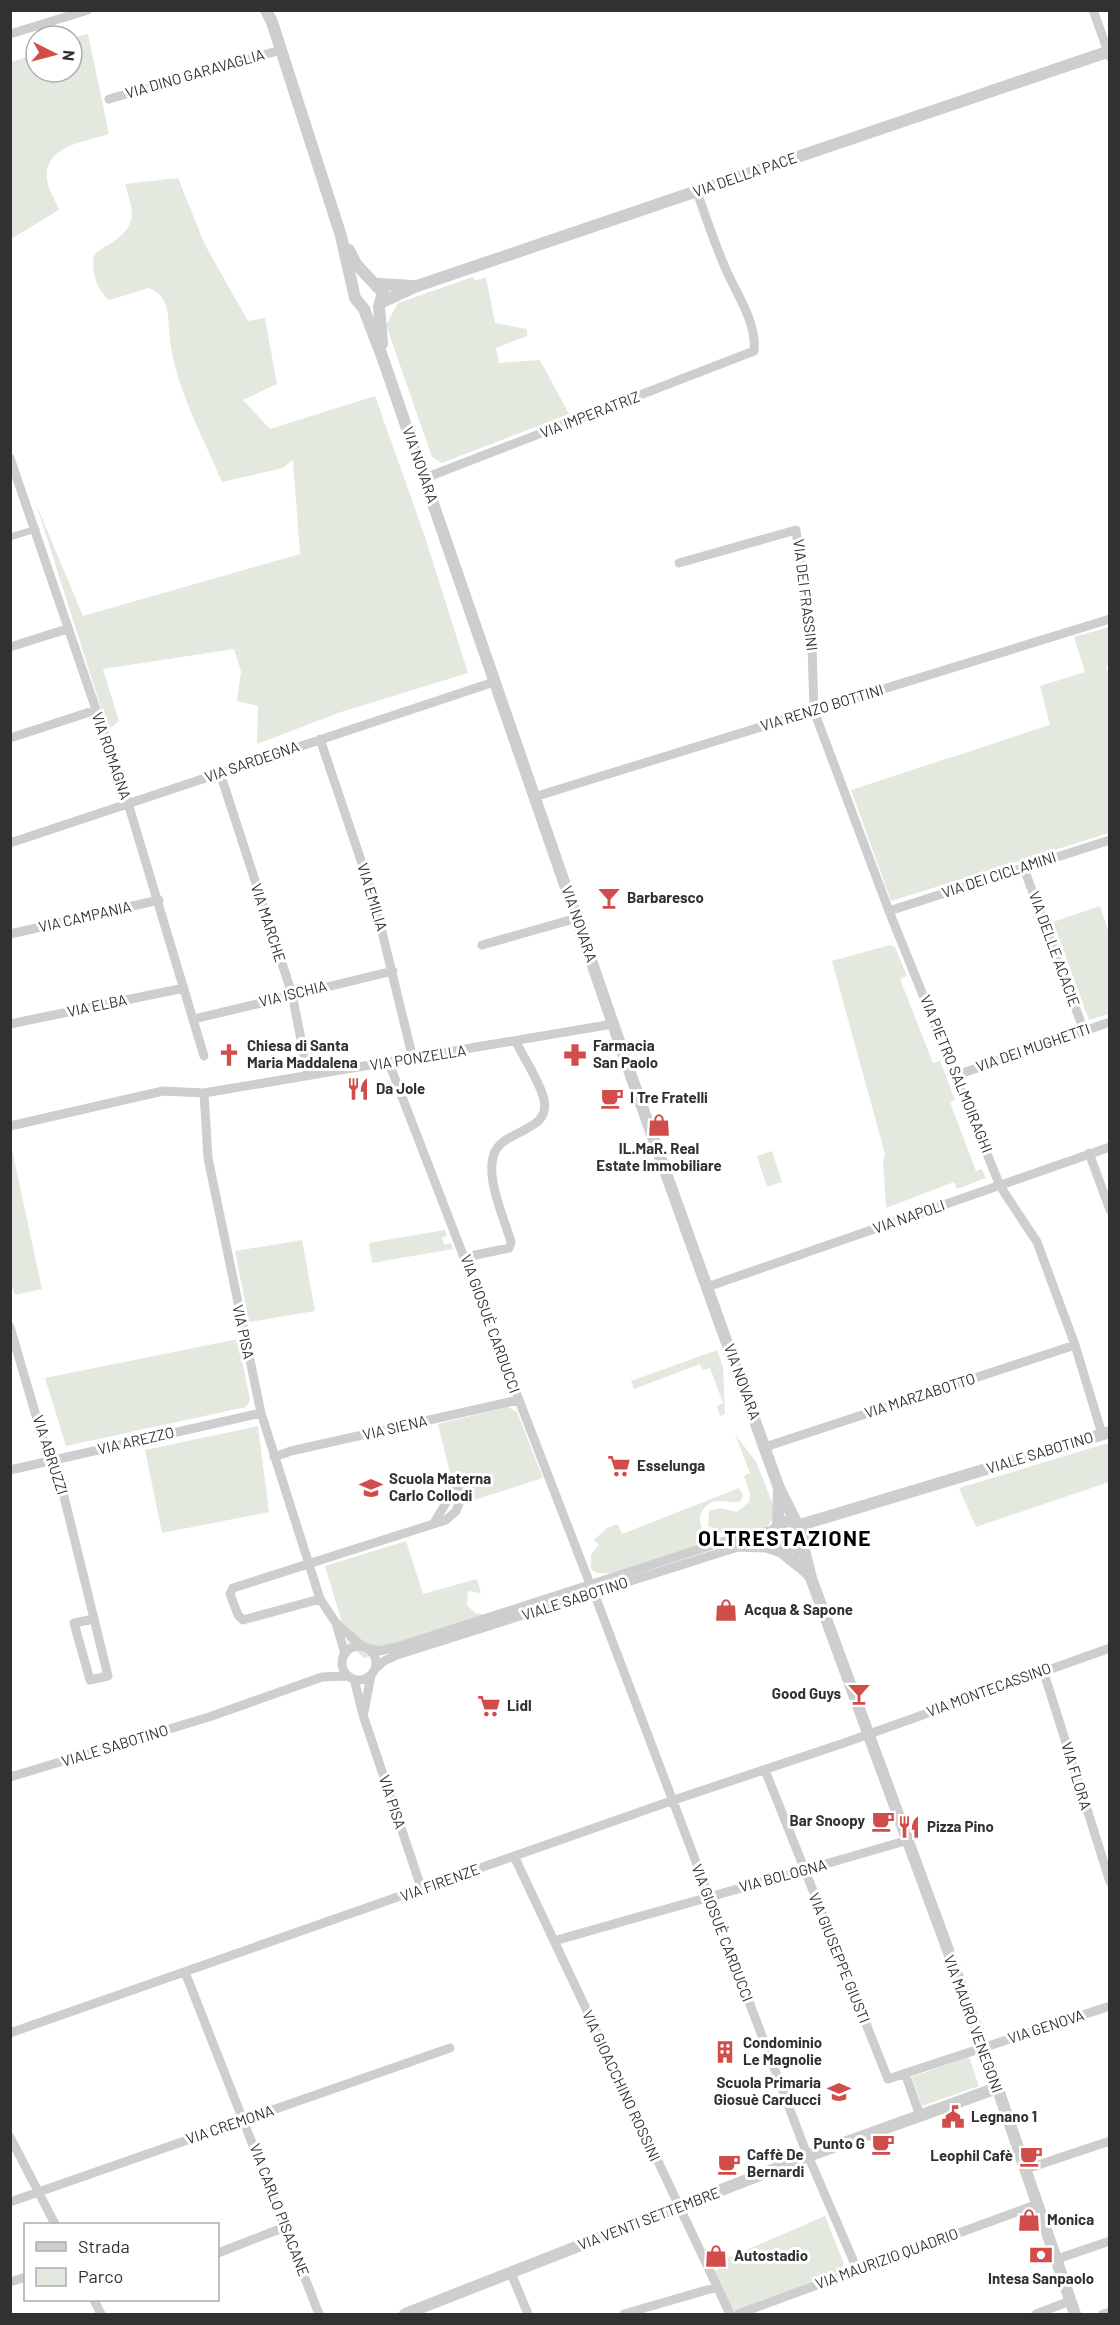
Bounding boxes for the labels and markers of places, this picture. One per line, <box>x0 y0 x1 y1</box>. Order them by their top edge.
bar icon: Barbaresco <box>596 885 622 911</box>
place label: Barbaresco <box>627 888 704 906</box>
place label: Chiesa di Santa Maria Maddalena <box>247 1036 358 1071</box>
place label: Farmacia San Paolo <box>593 1036 658 1071</box>
church icon: Chiesa di Santa Maria Maddalena <box>216 1042 242 1068</box>
pharmacy icon: Farmacia San Paolo <box>562 1042 588 1068</box>
restaurant icon: Da Jole <box>345 1076 371 1102</box>
place label: Da Jole <box>376 1079 425 1097</box>
cafe icon: I Tre Fratelli <box>599 1085 625 1111</box>
place label: I Tre Fratelli <box>630 1088 708 1106</box>
shop icon: IL.MaR. Real Estate Immobiliare <box>646 1112 672 1138</box>
place label: IL.MaR. Real Estate Immobiliare <box>596 1139 722 1174</box>
supermarket icon: Esselunga <box>606 1453 632 1479</box>
place label: Esselunga <box>637 1456 705 1474</box>
place label: Scuola Materna Carlo Collodi <box>389 1469 491 1504</box>
school or university icon: Scuola Materna Carlo Collodi <box>358 1475 384 1501</box>
shop icon: Acqua & Sapone <box>713 1597 739 1623</box>
place label: Acqua & Sapone <box>744 1600 853 1618</box>
bar icon: Good Guys <box>846 1681 872 1707</box>
place label: Good Guys <box>772 1684 841 1702</box>
supermarket icon: Lidl <box>476 1693 502 1719</box>
place label: Lidl <box>507 1696 532 1714</box>
cafe icon: Bar Snoopy <box>870 1808 896 1834</box>
place label: Bar Snoopy <box>790 1811 865 1829</box>
restaurant icon: Pizza Pino <box>896 1814 922 1840</box>
place label: Pizza Pino <box>927 1817 994 1835</box>
place label: Condominio Le Magnolie <box>743 2033 822 2068</box>
building icon: Condominio Le Magnolie <box>712 2039 738 2065</box>
place label: Scuola Primaria Giosuè Carducci <box>714 2073 821 2108</box>
school or university icon: Scuola Primaria Giosuè Carducci <box>826 2079 852 2105</box>
public building icon: Legnano 1 <box>940 2104 966 2130</box>
place label: Legnano 1 <box>971 2107 1037 2125</box>
cafe icon: Punto G <box>870 2131 896 2157</box>
place label: Punto G <box>814 2134 865 2152</box>
cafe icon: Leophil Cafè <box>1018 2143 1044 2169</box>
place label: Caffè De Bernardi <box>747 2145 804 2180</box>
place label: Leophil Cafè <box>930 2146 1013 2164</box>
cafe icon: Caffè De Bernardi <box>716 2151 742 2177</box>
shop icon: Monica <box>1016 2207 1042 2233</box>
place label: Monica <box>1047 2210 1094 2228</box>
bank icon: Intesa Sanpaolo <box>1028 2242 1054 2268</box>
shop icon: Autostadio <box>703 2243 729 2269</box>
place label: Autostadio <box>734 2246 808 2264</box>
place label: Intesa Sanpaolo <box>988 2269 1094 2287</box>

